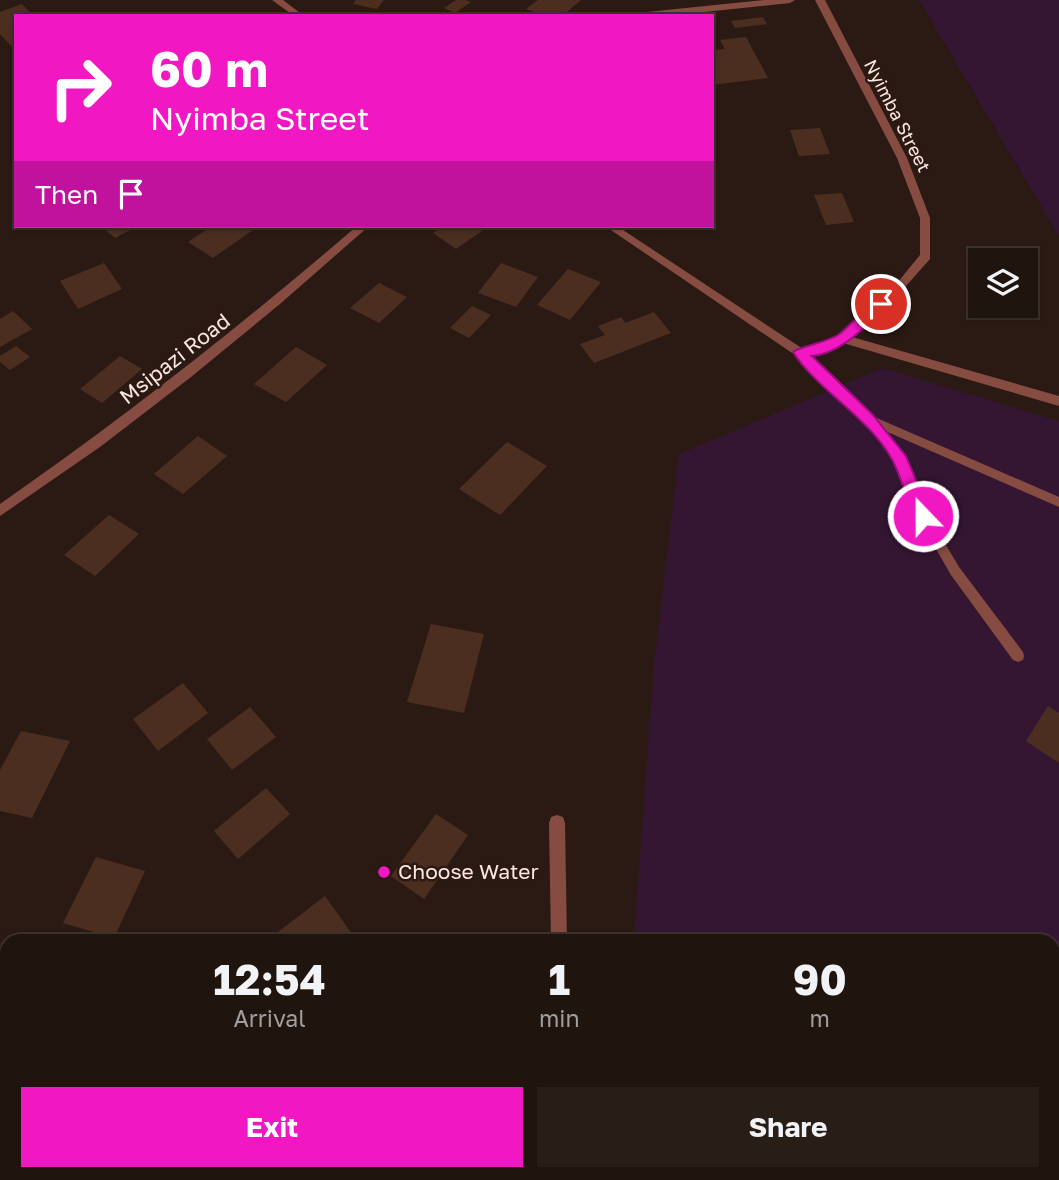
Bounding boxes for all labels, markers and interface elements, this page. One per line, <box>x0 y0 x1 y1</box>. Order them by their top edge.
text: 60 m <box>150 39 268 98</box>
icon: right <box>35 42 126 133</box>
street label: Nyimba Street <box>860 56 936 176</box>
text: Nyimba Street <box>150 99 370 137</box>
icon: arrive <box>112 175 150 213</box>
text: Then <box>35 179 98 210</box>
map controls <box>968 248 1038 318</box>
button: layers <box>968 248 1038 318</box>
pin <box>851 274 911 334</box>
icon: arrive <box>862 285 900 323</box>
street label: Msipazi Road <box>114 307 235 409</box>
position arrow <box>886 479 960 553</box>
place label: Choose Water <box>398 858 539 884</box>
marker: Choose Water <box>376 864 392 880</box>
text: 12:54 <box>213 954 326 1004</box>
text: 1 <box>548 954 570 1004</box>
text: 90 <box>793 954 847 1004</box>
text: Arrival <box>233 1004 306 1032</box>
text: min <box>539 1004 580 1032</box>
text: m <box>810 1004 830 1032</box>
button: Exit <box>21 1087 523 1167</box>
button: Share <box>537 1087 1039 1167</box>

